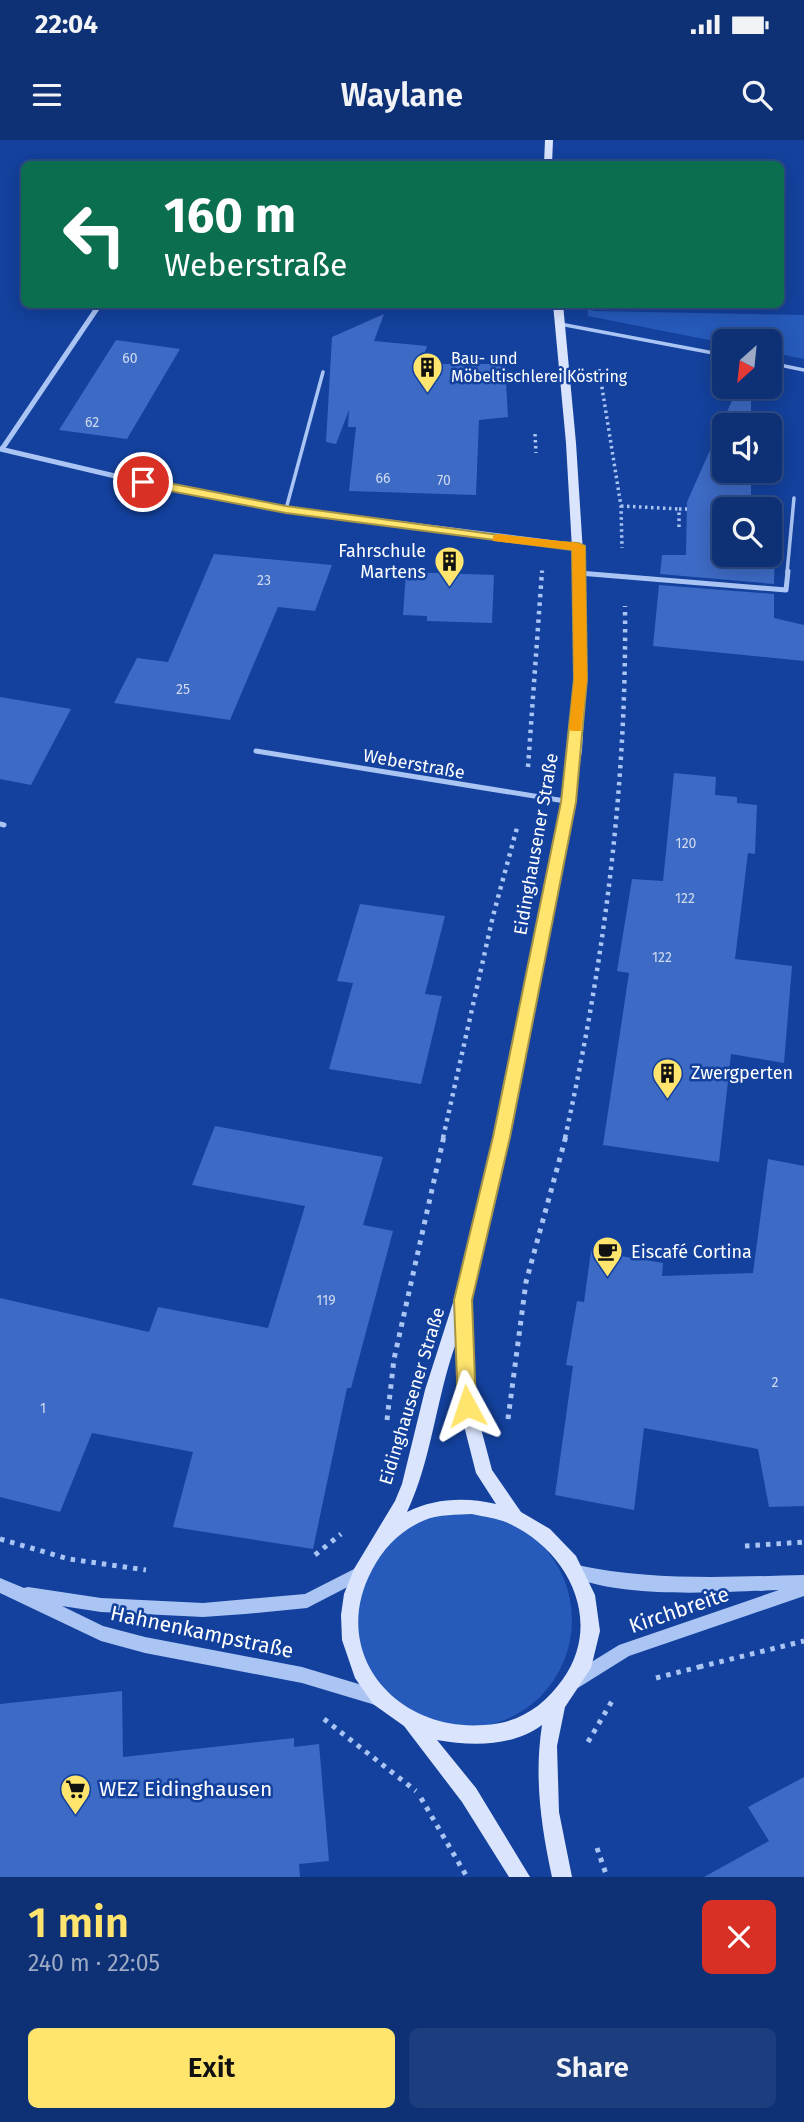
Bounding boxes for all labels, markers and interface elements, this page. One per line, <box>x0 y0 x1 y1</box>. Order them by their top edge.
text: 22:04 <box>35 9 98 40</box>
icon: menu <box>28 76 66 114</box>
text: Waylane <box>341 76 463 114</box>
icon: search <box>738 76 776 114</box>
text: 160 m <box>164 186 296 245</box>
icon: left <box>49 189 140 280</box>
text: Weberstraße <box>164 246 347 284</box>
north arrow <box>712 329 782 399</box>
map controls <box>712 329 782 567</box>
place label: Bau- und Möbeltischlerei Köstring <box>451 349 628 386</box>
house number: 60 <box>122 350 138 367</box>
building icon: Bau- und Möbeltischlerei Köstring <box>411 350 445 394</box>
button: sound <box>712 413 782 483</box>
house number: 62 <box>85 414 99 431</box>
pin <box>113 452 173 512</box>
icon: arrive <box>124 463 162 501</box>
house number: 66 <box>376 470 390 487</box>
house number: 70 <box>437 472 451 489</box>
button: search <box>712 497 782 567</box>
place label: Fahrschule Martens <box>338 540 426 583</box>
building icon: Fahrschule Martens <box>432 544 466 588</box>
house number: 23 <box>257 572 271 589</box>
house number: 25 <box>176 681 190 698</box>
street label: Weberstraße <box>361 744 467 784</box>
street label: Eidinghausener Straße <box>509 751 563 937</box>
house number: 120 <box>676 835 697 852</box>
house number: 122 <box>675 890 695 907</box>
house number: 122 <box>652 949 672 966</box>
building icon: Zwergperten <box>651 1056 685 1100</box>
place label: Zwergperten <box>691 1062 793 1084</box>
cafe icon: Eiscafé Cortina <box>591 1235 625 1279</box>
place label: Eiscafé Cortina <box>631 1241 752 1263</box>
house number: 119 <box>316 1292 336 1309</box>
street label: Eidinghausener Straße <box>375 1305 449 1487</box>
position arrow <box>430 1369 504 1443</box>
house number: 2 <box>772 1374 779 1391</box>
house number: 1 <box>40 1400 46 1417</box>
street label: Kirchbreite <box>626 1581 732 1639</box>
street label: Hahnenkampstraße <box>108 1600 296 1664</box>
supermarket icon: WEZ Eidinghausen <box>59 1772 93 1816</box>
place label: WEZ Eidinghausen <box>99 1776 272 1802</box>
text: 1 min <box>28 1898 129 1948</box>
button: close <box>702 1900 776 1974</box>
text: 240 m · 22:05 <box>28 1949 160 1977</box>
button: Exit <box>28 2028 395 2108</box>
button: Share <box>409 2028 776 2108</box>

